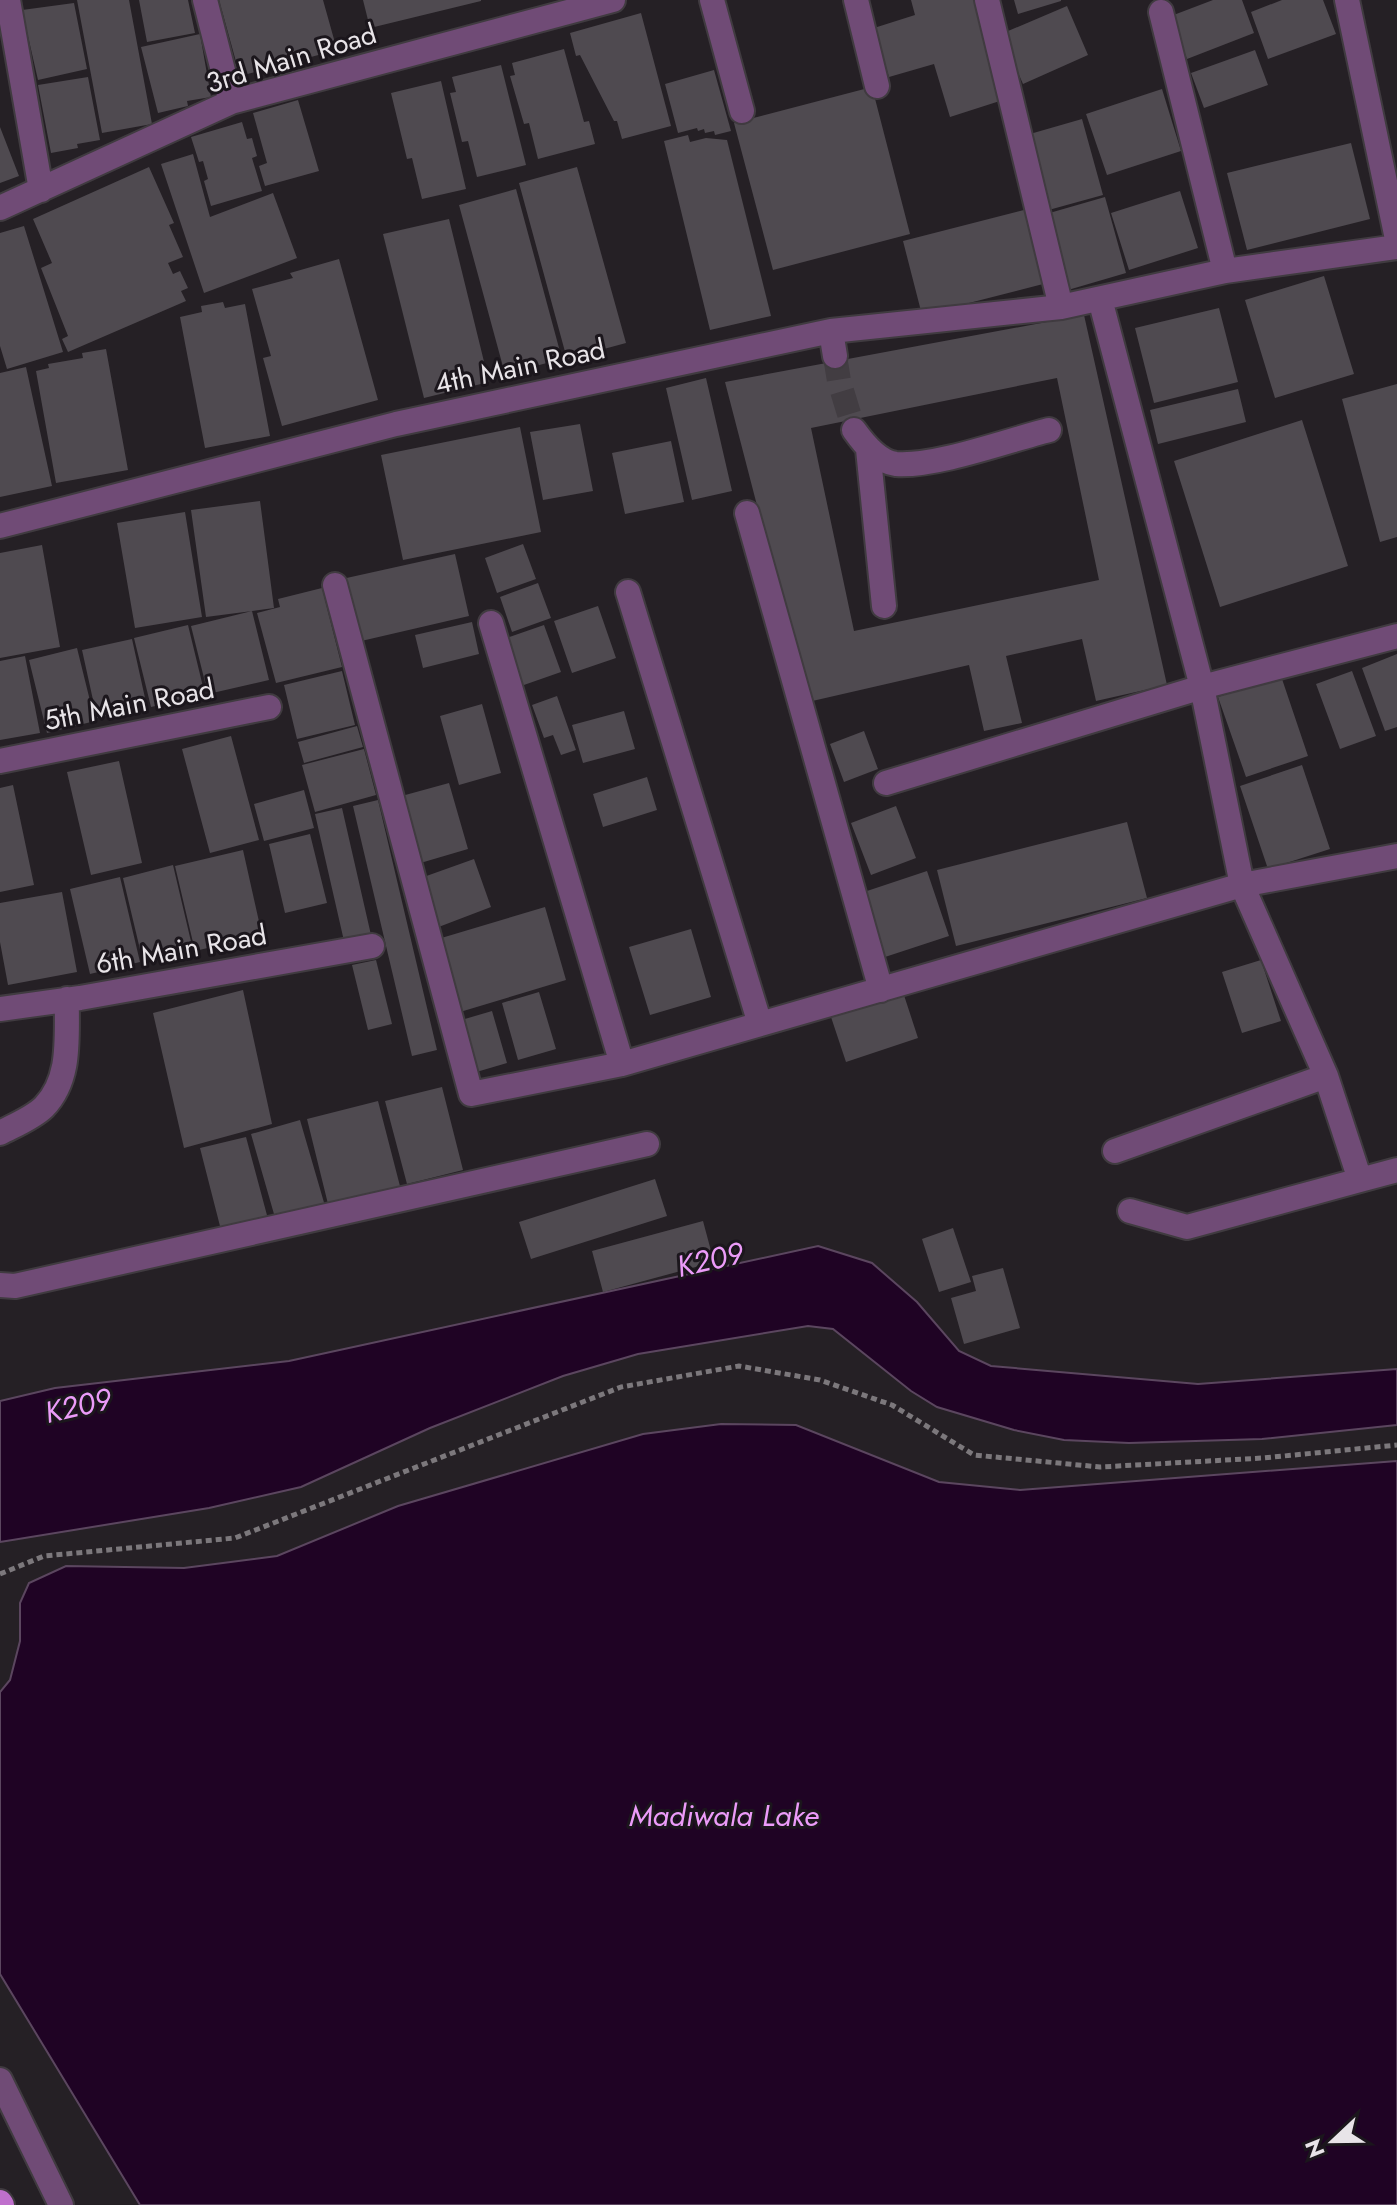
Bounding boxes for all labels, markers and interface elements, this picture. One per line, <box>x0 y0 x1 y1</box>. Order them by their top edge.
street label: 3rd Main Road <box>201 13 381 104</box>
street label: 4th Main Road <box>431 328 609 405</box>
street label: 5th Main Road <box>40 668 218 741</box>
street label: 6th Main Road <box>92 914 270 985</box>
water label: K209 <box>672 1231 749 1288</box>
water label: K209 <box>40 1377 117 1434</box>
water label: Madiwala Lake <box>629 1794 819 1837</box>
north arrow <box>1293 2101 1373 2181</box>
text: N <box>1296 2134 1333 2163</box>

